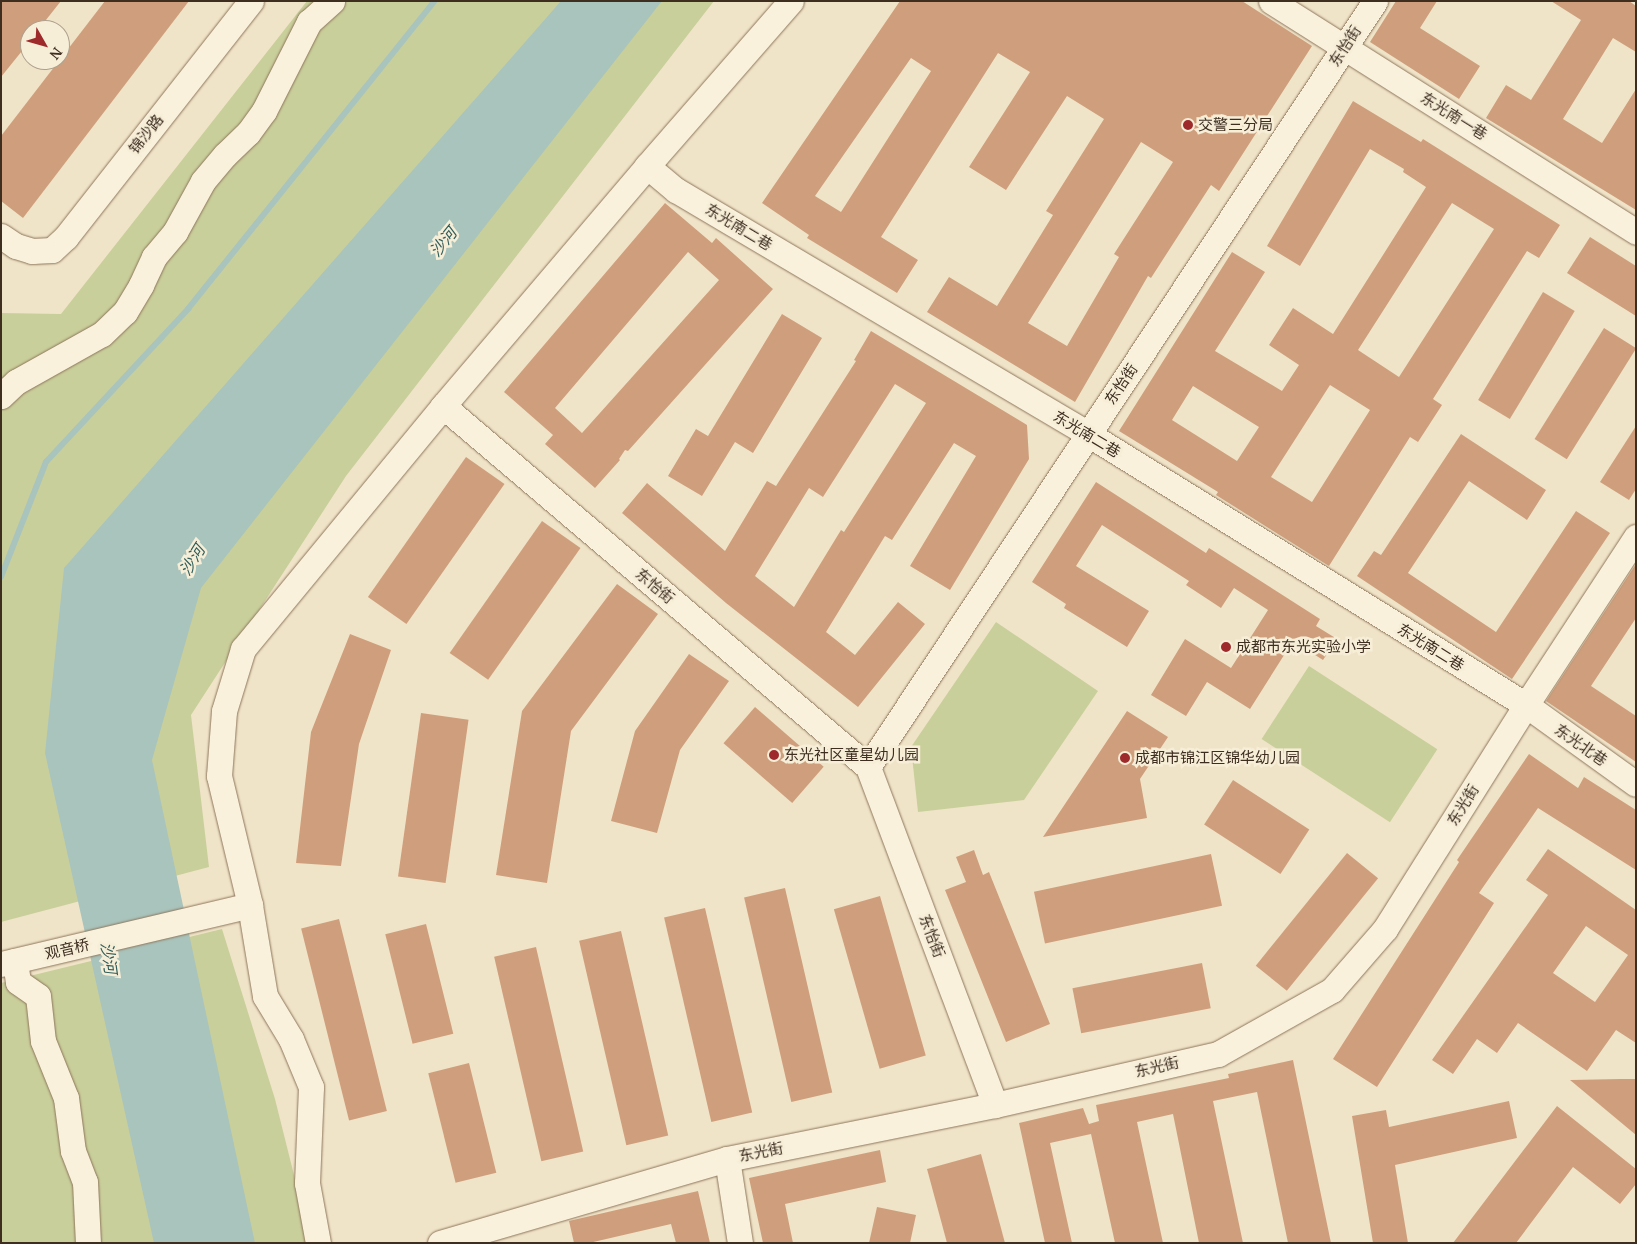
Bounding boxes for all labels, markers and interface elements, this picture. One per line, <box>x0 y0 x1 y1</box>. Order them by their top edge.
north arrow <box>20 20 70 70</box>
street label: 东怡街 <box>1325 22 1365 70</box>
text: N <box>46 44 67 64</box>
street label: 东光南一巷 <box>1417 88 1491 144</box>
street label: 锦沙路 <box>125 111 167 157</box>
place label: 交警三分局 <box>1198 116 1273 134</box>
marker: 交警三分局 <box>1182 119 1194 131</box>
street label: 东光南二巷 <box>702 200 776 254</box>
water label: 沙河 <box>425 224 461 260</box>
street label: 东怡街 <box>1101 360 1141 408</box>
street label: 东光南二巷 <box>1050 407 1124 461</box>
water label: 沙河 <box>175 541 209 579</box>
street label: 东怡街 <box>632 565 678 607</box>
street label: 东光南二巷 <box>1394 619 1468 675</box>
place label: 成都市东光实验小学 <box>1236 638 1371 656</box>
marker: 成都市东光实验小学 <box>1220 641 1232 653</box>
street label: 东光北巷 <box>1551 720 1611 770</box>
place label: 东光社区童星幼儿园 <box>784 746 919 764</box>
marker: 东光社区童星幼儿园 <box>768 749 780 761</box>
place label: 成都市锦江区锦华幼儿园 <box>1135 749 1300 767</box>
marker: 成都市锦江区锦华幼儿园 <box>1119 752 1131 764</box>
street label: 东光街 <box>1443 781 1483 829</box>
street label: 东怡街 <box>916 912 948 960</box>
street label: 观音桥 <box>43 935 91 963</box>
water label: 沙河 <box>97 941 121 975</box>
street label: 东光街 <box>1133 1053 1181 1081</box>
street label: 东光街 <box>737 1139 785 1165</box>

